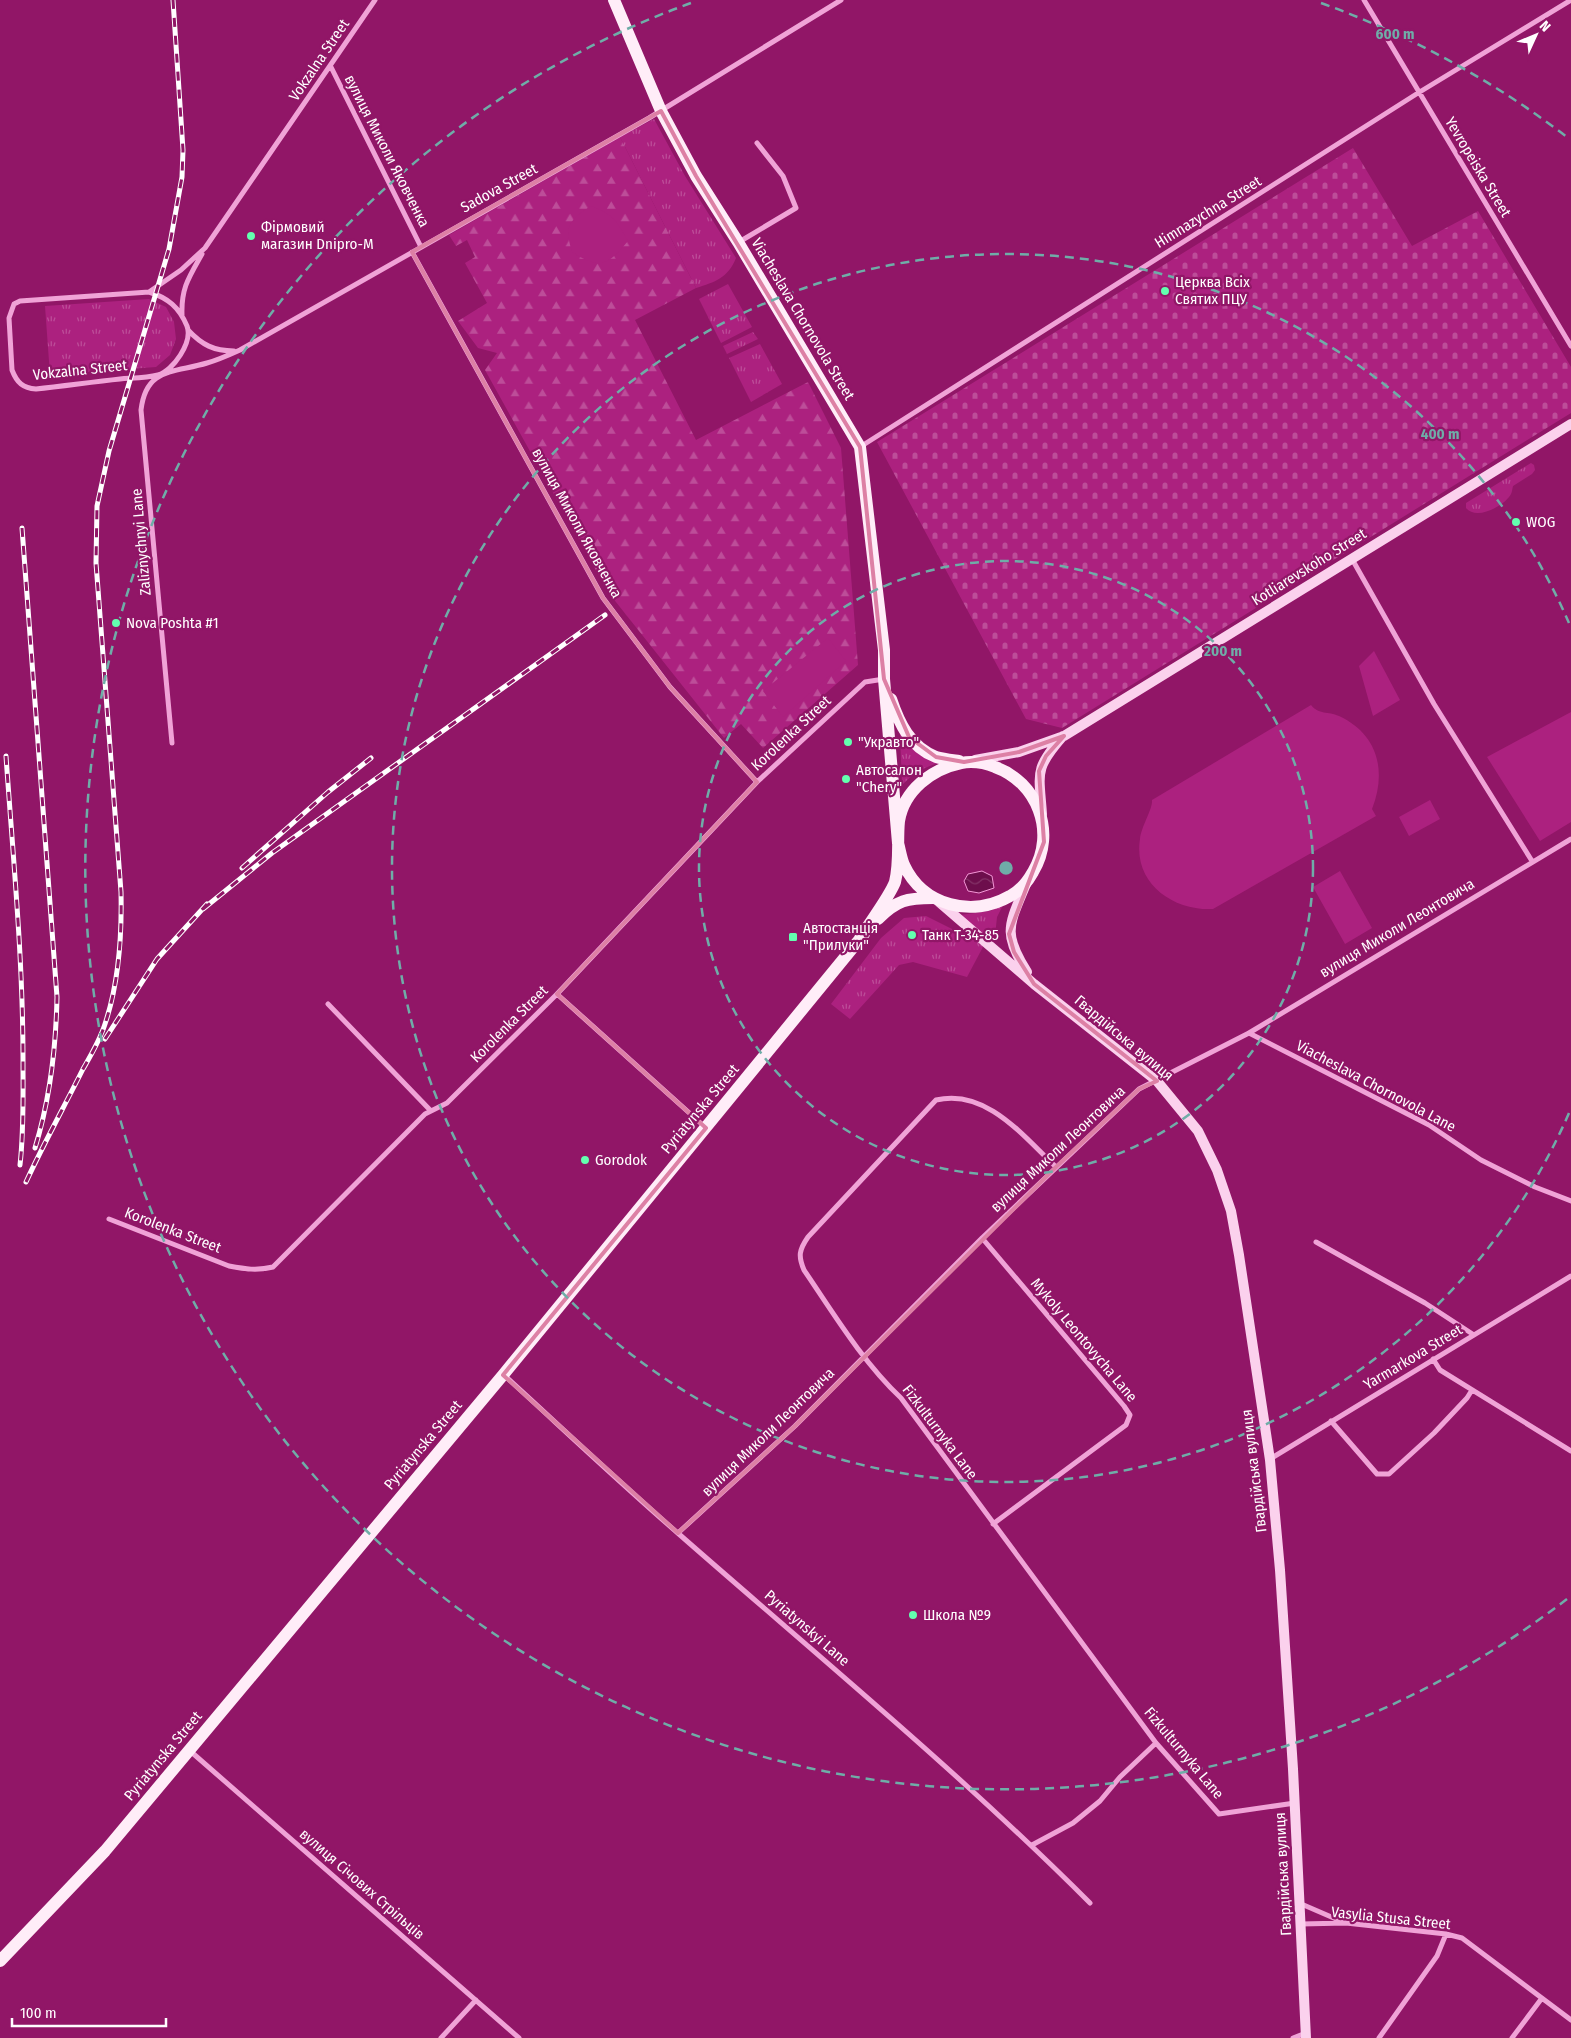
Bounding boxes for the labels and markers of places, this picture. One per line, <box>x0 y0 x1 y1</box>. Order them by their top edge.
place label: Фірмовий магазин Dnipro-M <box>261 218 374 253</box>
marker: Фірмовий магазин Dnipro-M <box>245 230 257 242</box>
place label: Церква Всіх Святих ПЦУ <box>1175 273 1250 308</box>
marker: Церква Всіх Святих ПЦУ <box>1159 285 1171 297</box>
place label: WOG <box>1526 513 1555 531</box>
marker: WOG <box>1510 516 1522 528</box>
place label: Nova Poshta #1 <box>126 614 218 632</box>
marker: Nova Poshta #1 <box>110 617 122 629</box>
place label: "Укравто" <box>858 733 919 751</box>
marker: "Укравто" <box>842 736 854 748</box>
place label: Автосалон "Chery" <box>856 761 922 796</box>
marker: Автосалон "Chery" <box>840 773 852 785</box>
centre of rings <box>997 859 1015 877</box>
place label: Автостанція "Прилуки" <box>803 919 878 954</box>
place label: Танк Т-34-85 <box>922 926 999 944</box>
marker: Танк Т-34-85 <box>906 929 918 941</box>
marker: Автостанція "Прилуки" <box>787 931 799 943</box>
place label: Gorodok <box>595 1151 647 1169</box>
marker: Gorodok <box>579 1154 591 1166</box>
place label: Школа №9 <box>923 1606 991 1624</box>
marker: Школа №9 <box>907 1609 919 1621</box>

